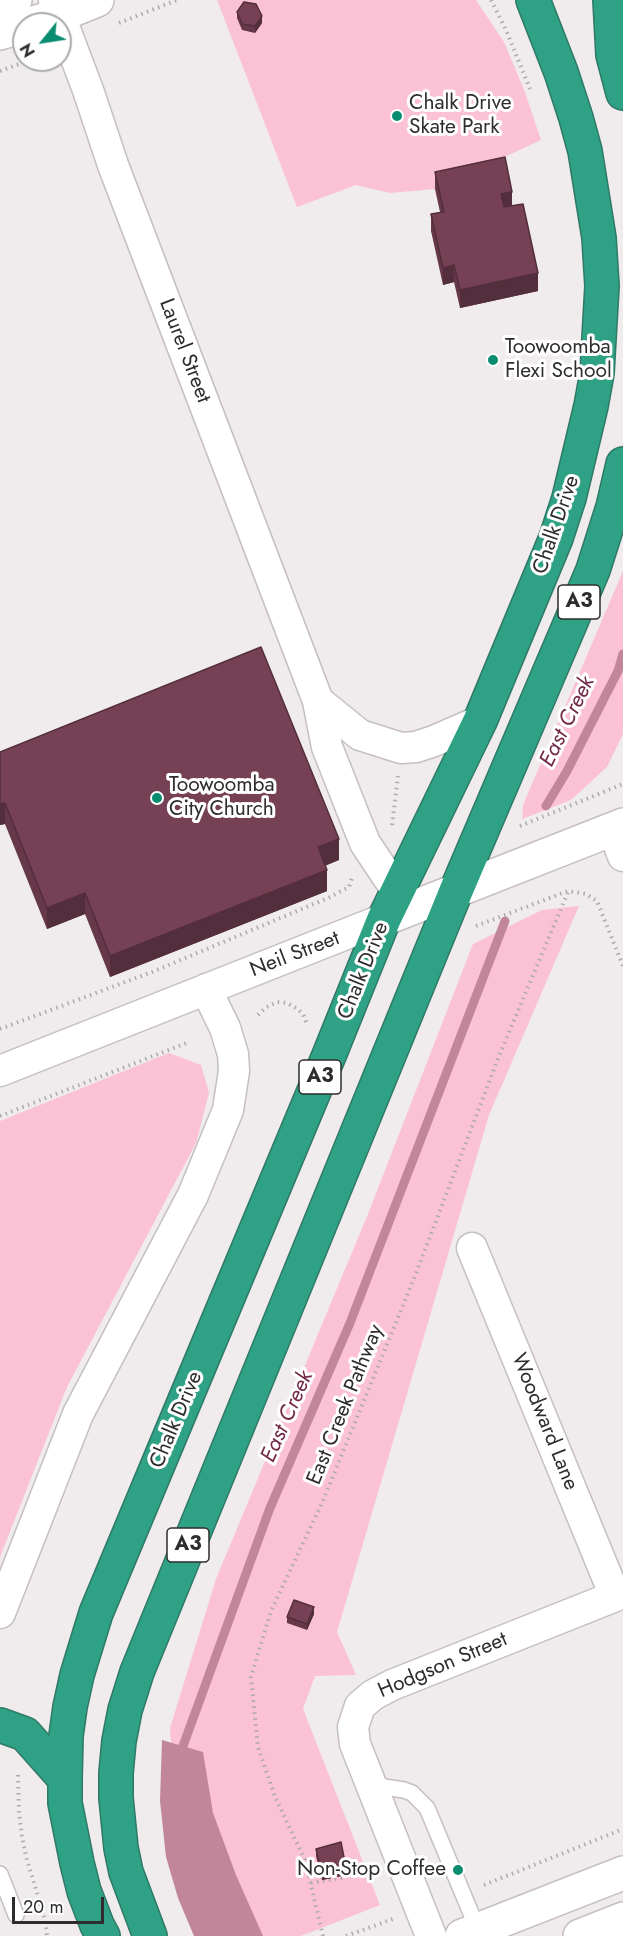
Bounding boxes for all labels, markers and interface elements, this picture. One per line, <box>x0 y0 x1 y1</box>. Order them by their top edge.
north arrow <box>12 12 72 72</box>
text: N <box>15 39 41 62</box>
place label: Chalk Drive Skate Park <box>409 91 512 141</box>
marker: Chalk Drive Skate Park <box>390 109 404 123</box>
street label: Laurel Street <box>153 295 215 407</box>
place label: Toowoomba Flexi School <box>505 335 612 385</box>
marker: Toowoomba Flexi School <box>486 353 500 367</box>
street label: Chalk Drive <box>528 472 586 578</box>
road number: A3 <box>558 585 600 619</box>
water label: East Creek <box>535 672 601 772</box>
place label: Toowoomba City Church <box>169 773 275 823</box>
marker: Toowoomba City Church <box>150 791 164 805</box>
street label: Chalk Drive <box>333 919 395 1023</box>
street label: Neil Street <box>247 926 343 984</box>
road number: A3 <box>299 1060 341 1094</box>
street label: East Creek Pathway <box>302 1321 390 1489</box>
street label: Woodward Lane <box>505 1350 583 1494</box>
water label: East Creek <box>256 1367 320 1467</box>
street label: Chalk Drive <box>145 1368 209 1472</box>
road number: A3 <box>167 1528 209 1562</box>
street label: Hodgson Street <box>375 1627 511 1705</box>
place label: Non-Stop Coffee <box>297 1857 446 1883</box>
marker: Non-Stop Coffee <box>451 1863 465 1877</box>
scale bar <box>15 1885 106 1923</box>
text: 20 m <box>23 1894 63 1920</box>

